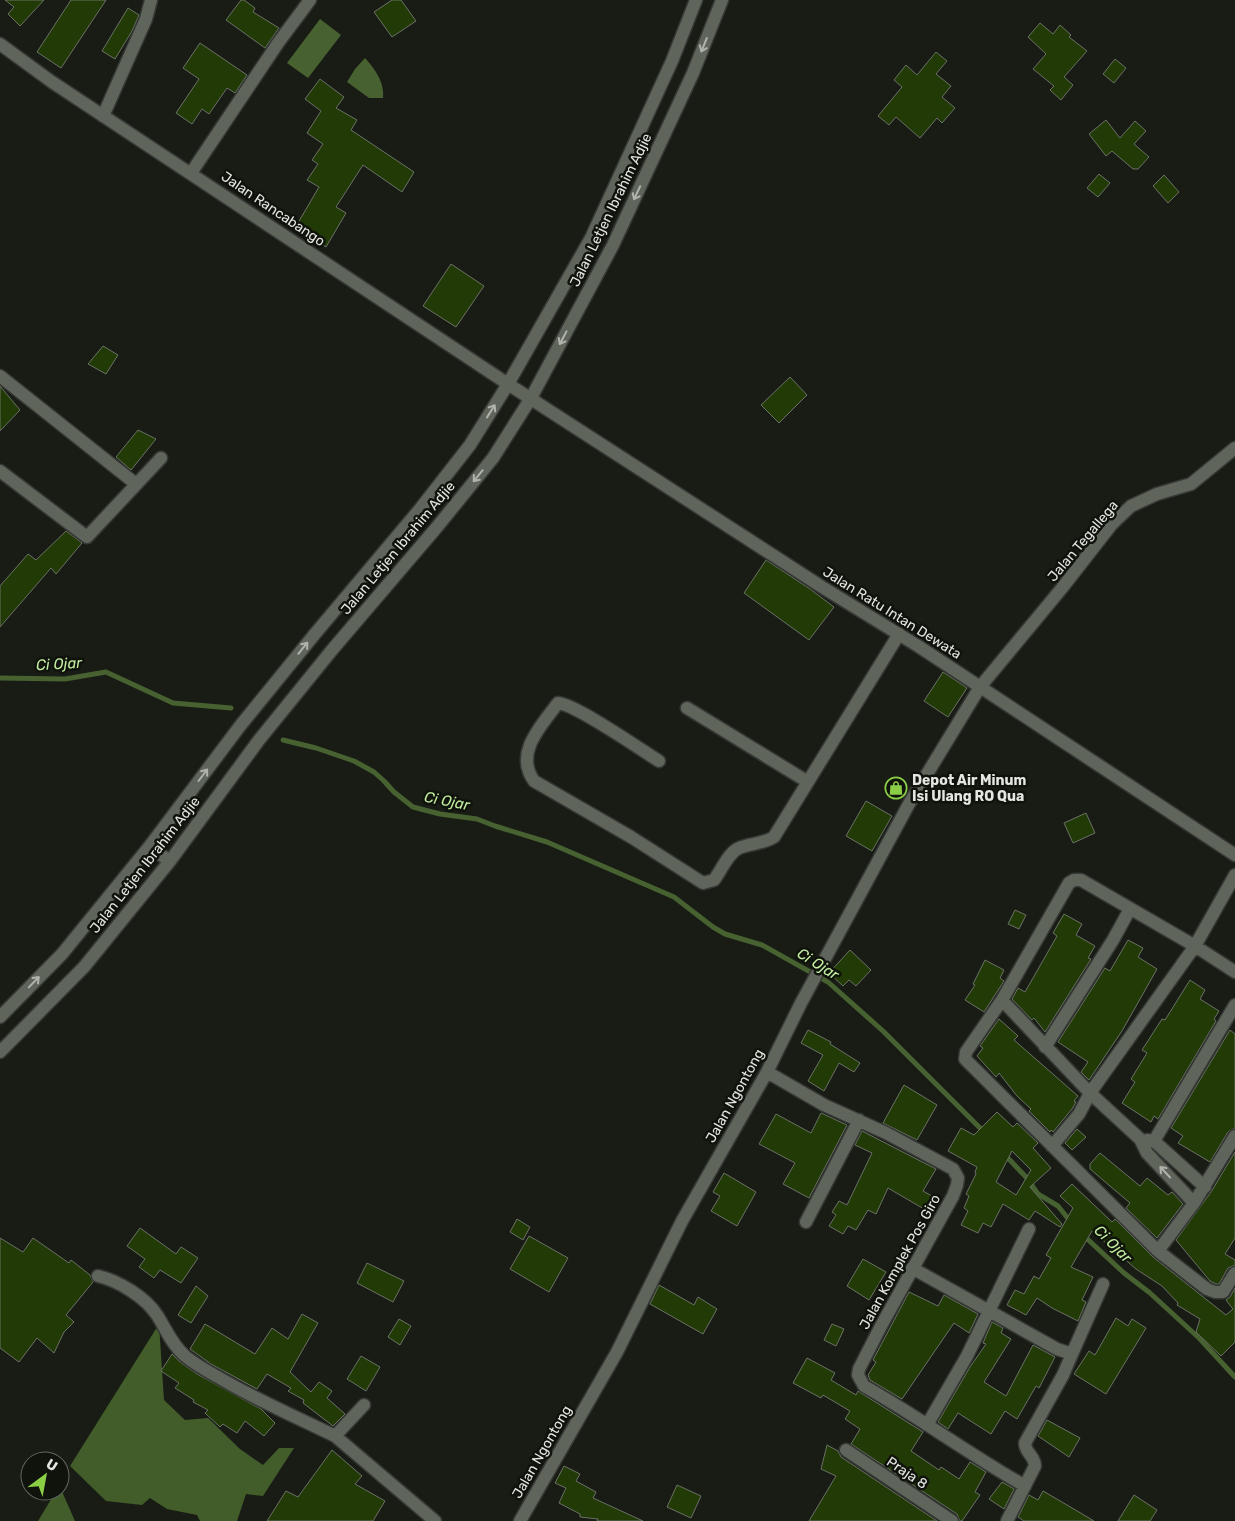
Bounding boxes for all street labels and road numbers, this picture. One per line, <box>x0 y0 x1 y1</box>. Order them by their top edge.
street label: Jalan Letjen Ibrahim Adjie <box>566 130 656 290</box>
street label: Jalan Rancabango <box>218 168 328 250</box>
street label: Jalan Letjen Ibrahim Adjie <box>337 478 459 618</box>
street label: Jalan Tegallega <box>1044 497 1122 585</box>
street label: Jalan Ratu Intan Dewata <box>820 563 964 663</box>
street label: Jalan Letjen Ibrahim Adjie <box>86 793 204 937</box>
street label: Jalan Ngontong <box>702 1046 768 1146</box>
street label: Jalan Komplek Pos Giro <box>856 1191 944 1333</box>
street label: Jalan Ngontong <box>509 1403 575 1501</box>
street label: Praja 8 <box>883 1453 931 1493</box>

